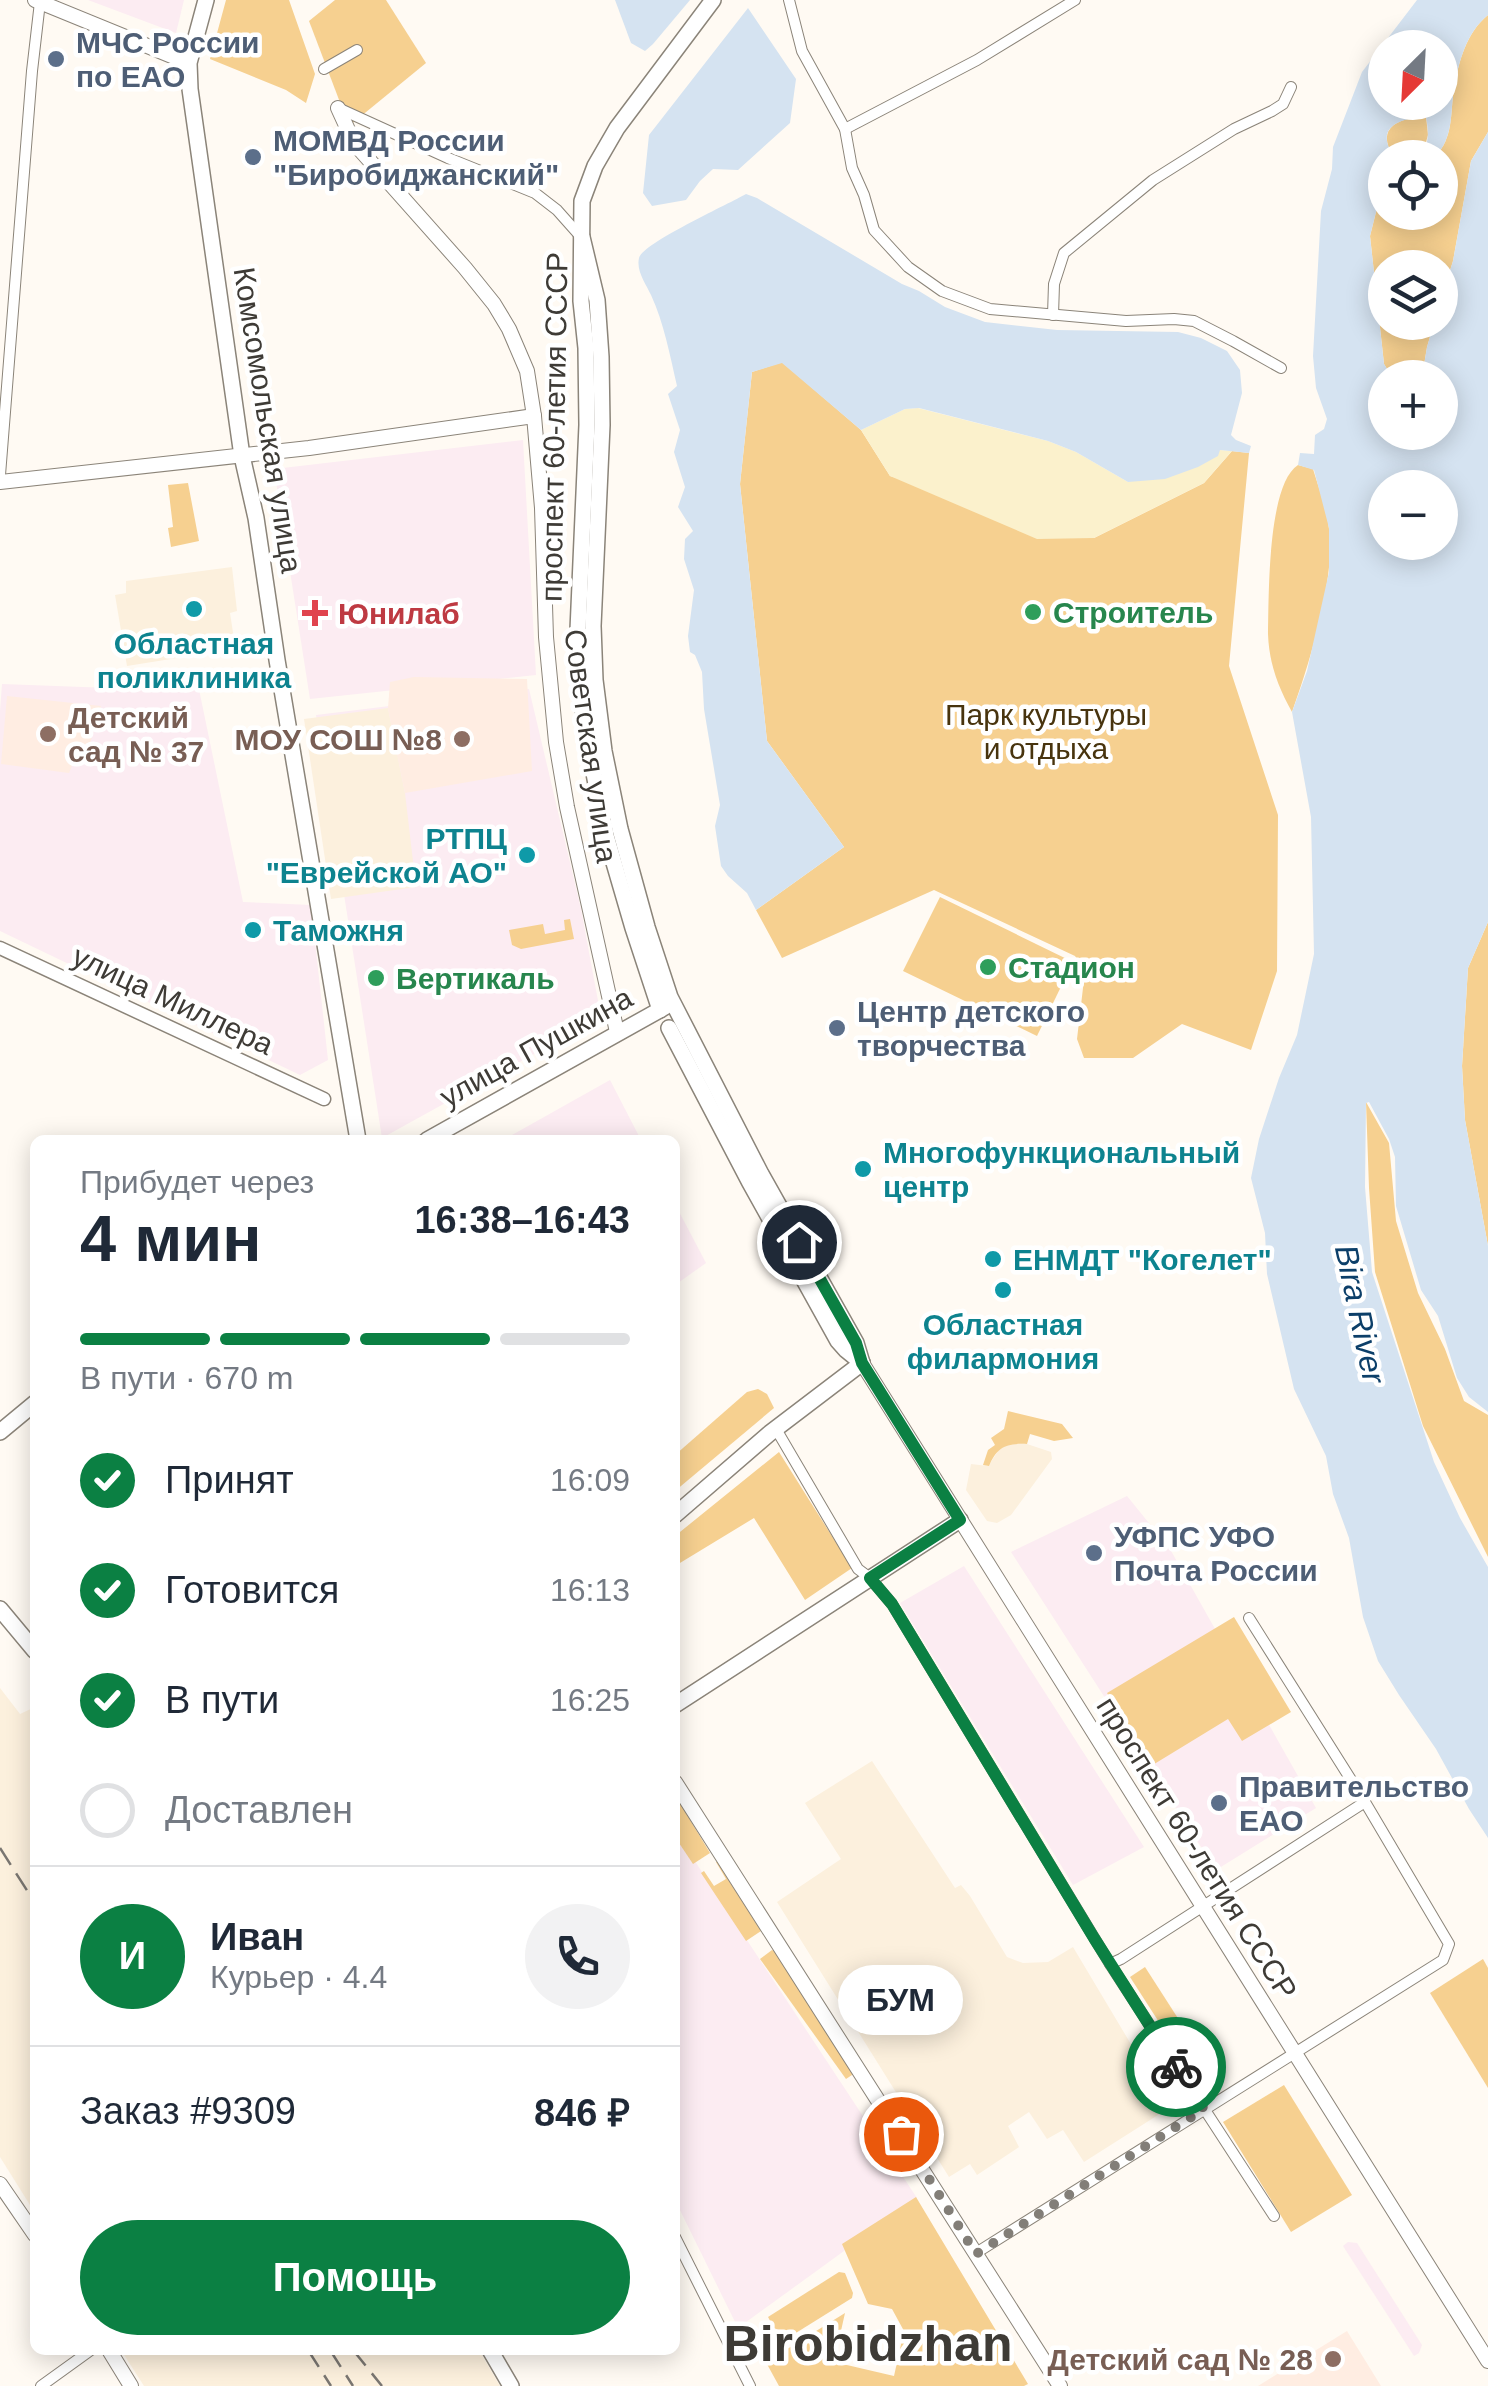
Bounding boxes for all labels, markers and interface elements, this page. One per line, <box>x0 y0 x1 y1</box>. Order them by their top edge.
place label: МЧС России по ЕАО <box>76 26 260 93</box>
north arrow <box>1368 30 1458 120</box>
map controls <box>1368 30 1458 560</box>
marker: МЧС России по ЕАО <box>45 48 67 70</box>
place label: МОМВД России "Биробиджанский" <box>273 124 559 191</box>
button: locate <box>1368 140 1458 230</box>
marker: МОМВД России "Биробиджанский" <box>242 146 264 168</box>
button: layers <box>1368 250 1458 340</box>
street label: проспект 60-летия СССР <box>534 252 574 602</box>
street label: Комсомольская улица <box>228 265 309 576</box>
button: + <box>1368 360 1458 450</box>
button: − <box>1368 470 1458 560</box>
place label: Строитель <box>1053 596 1213 629</box>
place label: Юнилаб <box>338 597 460 630</box>
marker: Областная поликлиника <box>183 598 205 620</box>
marker: Юнилаб <box>302 600 328 626</box>
marker: Строитель <box>1022 601 1044 623</box>
place label: Областная поликлиника <box>97 627 291 694</box>
street label: Советская улица <box>558 627 624 865</box>
park label: Парк культуры и отдыха <box>945 698 1147 765</box>
place label: Детский сад № 37 <box>68 701 204 768</box>
marker: Детский сад № 37 <box>37 723 59 745</box>
place label: МОУ СОШ №8 <box>235 723 442 756</box>
marker: МОУ СОШ №8 <box>451 728 473 750</box>
place label: РТПЦ "Еврейской АО" <box>266 822 507 889</box>
marker: РТПЦ "Еврейской АО" <box>516 844 538 866</box>
place label: Таможня <box>273 914 404 947</box>
marker: Таможня <box>242 919 264 941</box>
street label: улица Миллера <box>67 939 279 1061</box>
place label: Стадион <box>1008 951 1135 984</box>
marker: Стадион <box>977 956 999 978</box>
place label: Вертикаль <box>396 962 555 995</box>
marker: Вертикаль <box>365 967 387 989</box>
street label: улица Пушкина <box>434 980 638 1113</box>
place label: Центр детского творчества <box>857 995 1085 1062</box>
marker: Центр детского творчества <box>826 1017 848 1039</box>
place label: Многофункциональный центр <box>883 1136 1240 1203</box>
marker: Многофункциональный центр <box>852 1158 874 1180</box>
text: Прибудет через <box>80 1164 314 1200</box>
text: 16:38–16:43 <box>414 1199 630 1241</box>
pin <box>757 1200 842 1285</box>
text: 4 мин <box>80 1202 262 1275</box>
icon: home <box>772 1215 827 1270</box>
water label: Bira River <box>1328 1242 1392 1388</box>
place label: ЕНМДТ "Когелет" <box>1013 1243 1272 1276</box>
marker: ЕНМДТ "Когелет" <box>982 1248 1004 1270</box>
marker: Областная филармония <box>992 1279 1014 1301</box>
place label: Областная филармония <box>907 1308 1099 1375</box>
text: В пути · 670 m <box>80 1360 293 1396</box>
icon: check <box>80 1453 135 1508</box>
text: Принят <box>165 1459 294 1501</box>
text: 16:09 <box>550 1462 630 1498</box>
place label: УФПС УФО Почта России <box>1114 1520 1318 1587</box>
marker: УФПС УФО Почта России <box>1083 1542 1105 1564</box>
icon: check <box>80 1563 135 1618</box>
text: Готовится <box>165 1569 339 1611</box>
text: 16:13 <box>550 1572 630 1608</box>
icon: check <box>80 1673 135 1728</box>
text: В пути <box>165 1679 279 1721</box>
text: 16:25 <box>550 1682 630 1718</box>
street label: проспект 60-летия СССР <box>1090 1691 1304 2005</box>
place label: Правительство ЕАО <box>1239 1770 1469 1837</box>
text: Доставлен <box>165 1789 353 1831</box>
marker: Правительство ЕАО <box>1208 1792 1230 1814</box>
button: phone <box>525 1904 630 2009</box>
text: Иван <box>210 1916 304 1958</box>
text: И <box>119 1935 146 1977</box>
text: Курьер · 4.4 <box>210 1959 387 1995</box>
callout: БУМ <box>838 1964 964 2034</box>
text: БУМ <box>866 1982 935 2018</box>
courier <box>1126 2017 1226 2117</box>
icon: bike <box>1149 2040 1204 2095</box>
text: Заказ #9309 <box>80 2090 296 2132</box>
text: 846 ₽ <box>534 2092 630 2134</box>
pin <box>859 2092 944 2177</box>
icon: bag <box>874 2107 929 2162</box>
button: Помощь <box>80 2220 630 2335</box>
district label: Birobidzhan <box>724 2316 1012 2372</box>
place label: Детский сад № 28 <box>1047 2343 1313 2376</box>
marker: Детский сад № 28 <box>1322 2348 1344 2370</box>

